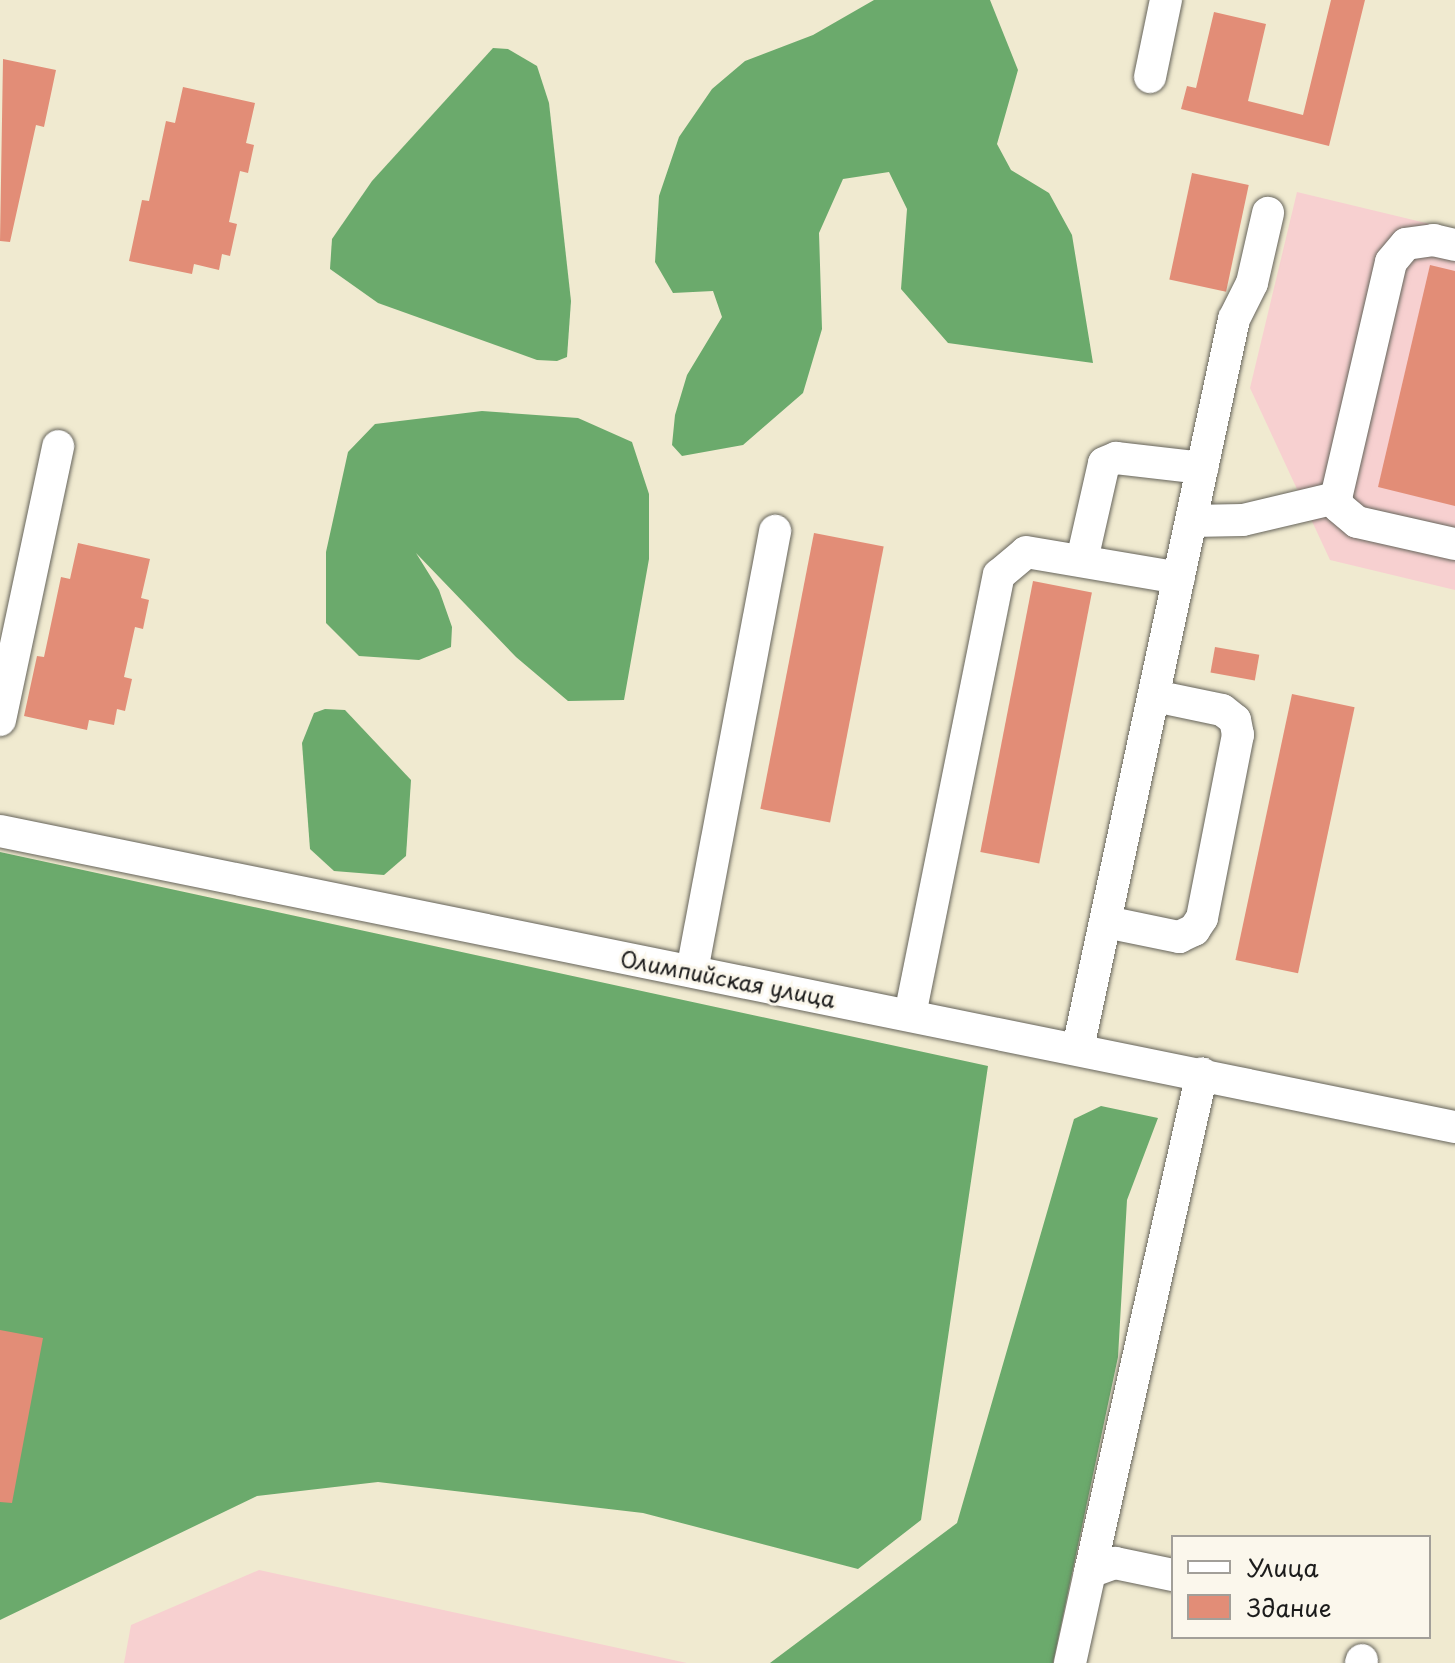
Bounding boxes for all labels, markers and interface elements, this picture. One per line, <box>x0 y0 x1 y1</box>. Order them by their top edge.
street label: Олимпийская улица <box>618 944 838 1012</box>
legend <box>1171 1535 1431 1639</box>
text: Улица <box>1247 1549 1319 1585</box>
text: Здание <box>1247 1589 1332 1625</box>

